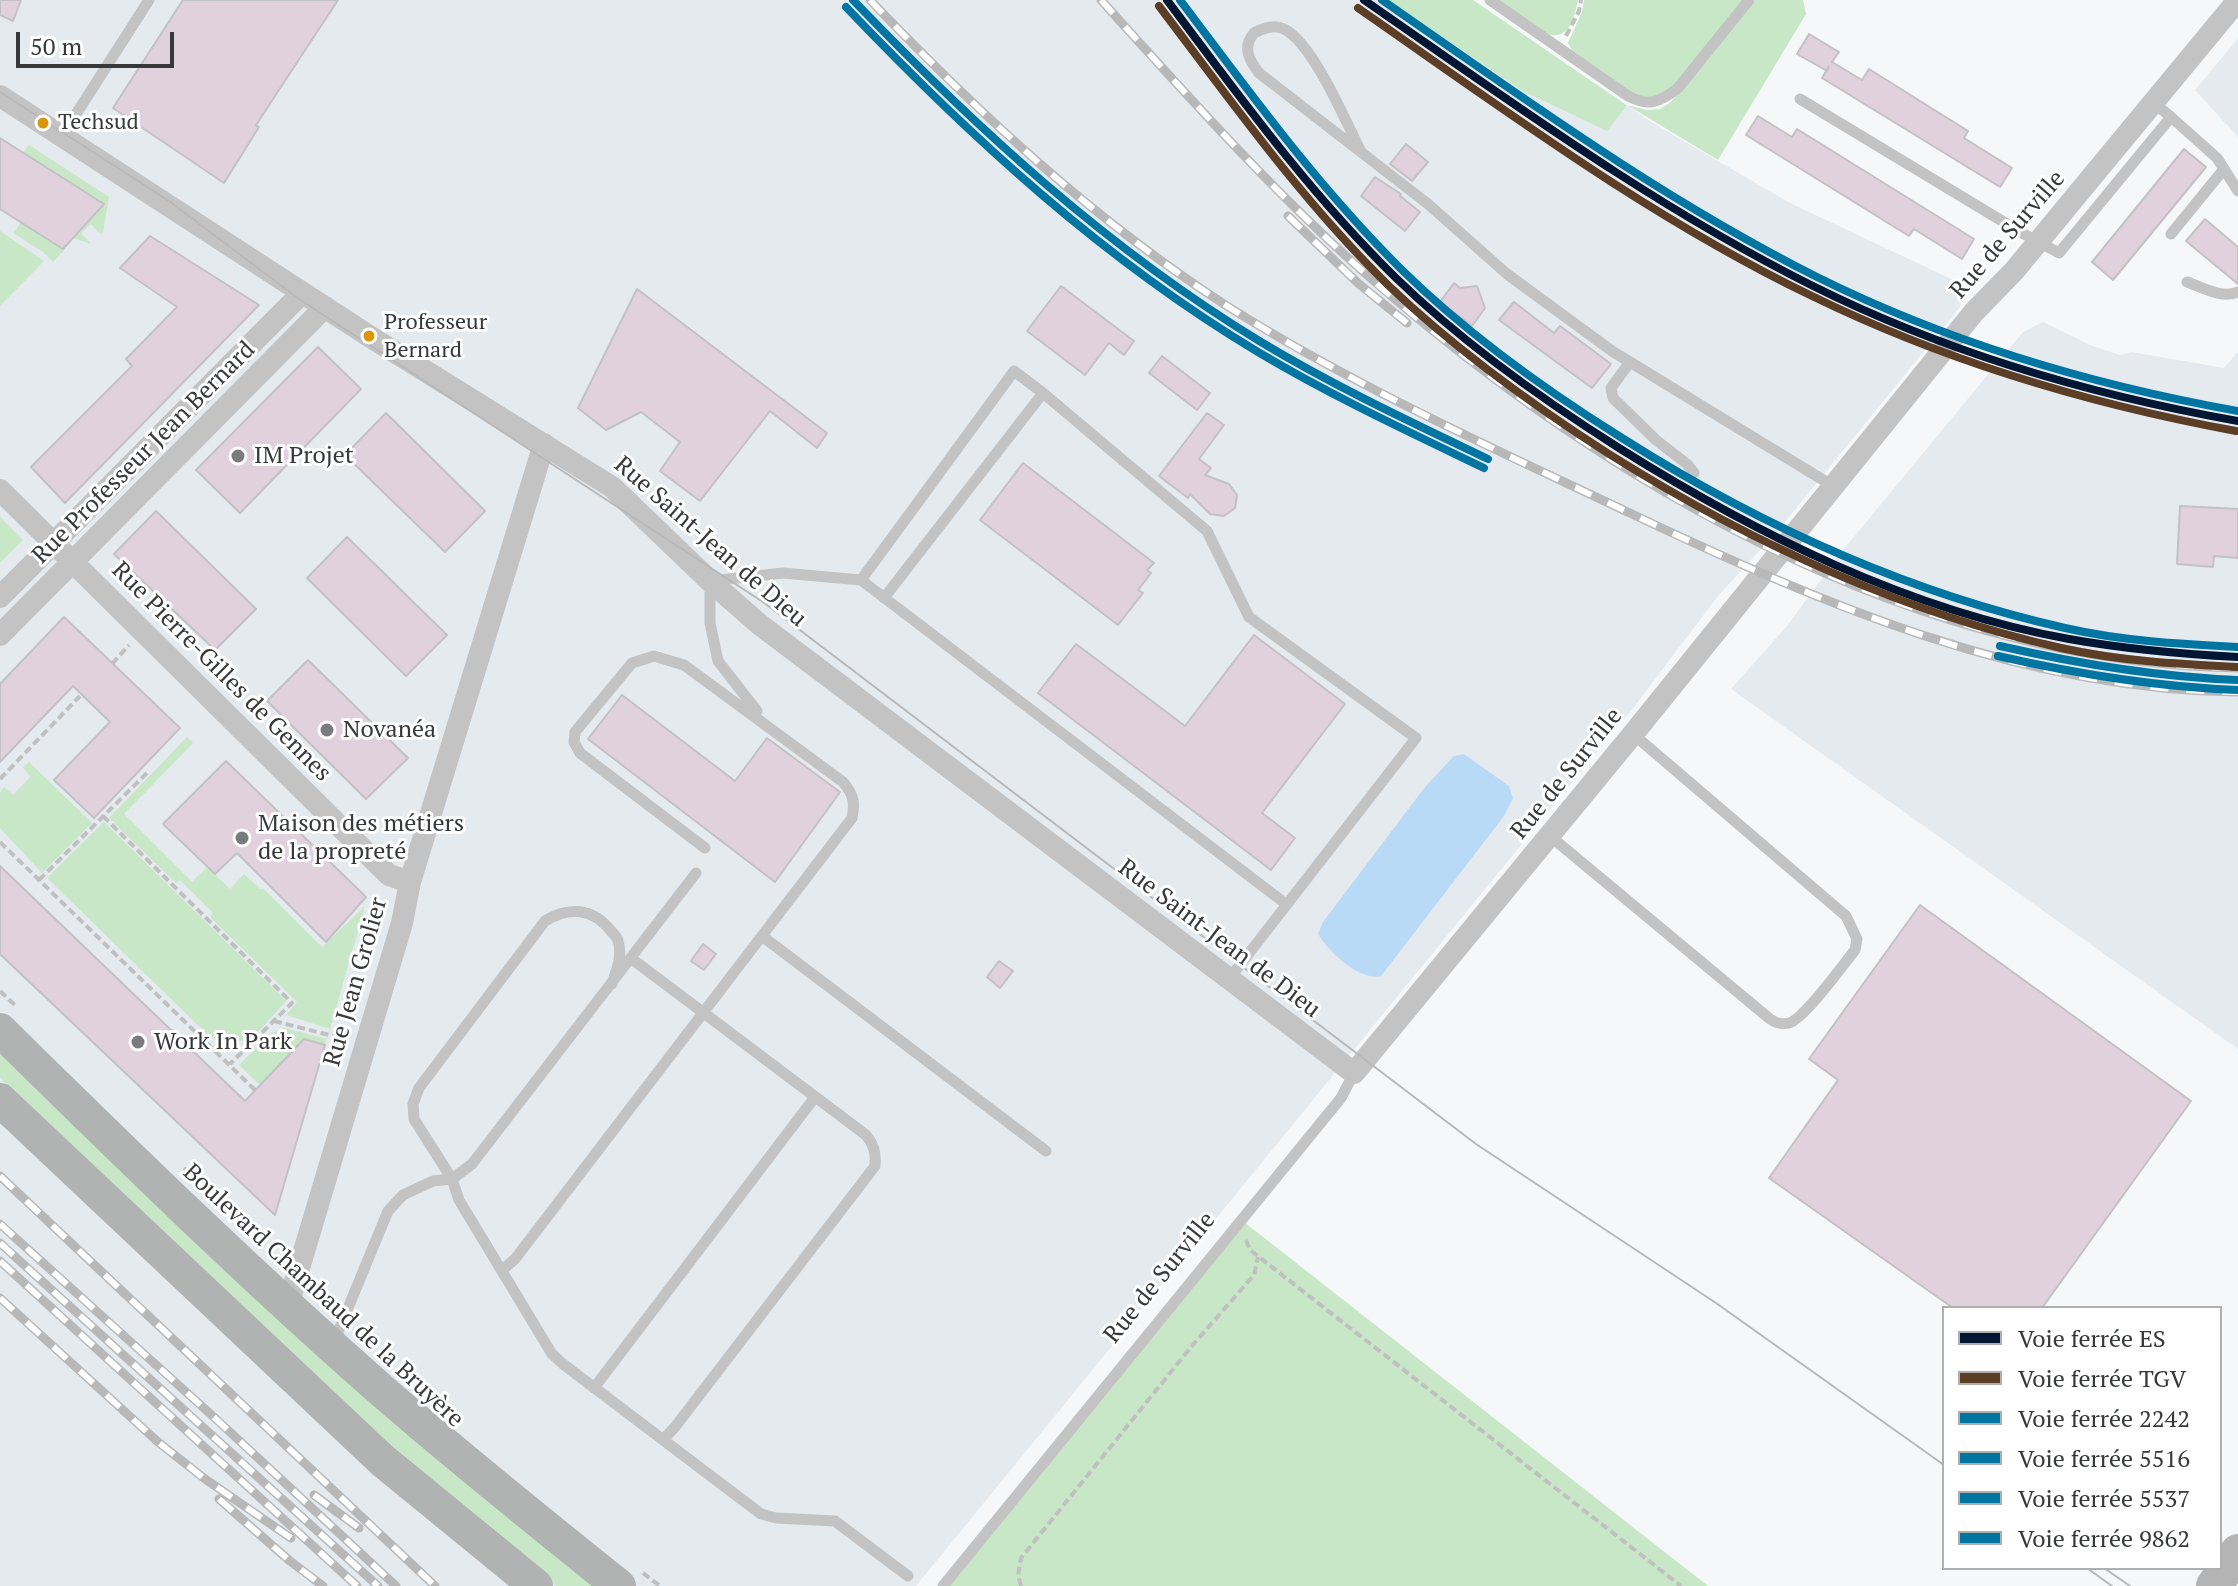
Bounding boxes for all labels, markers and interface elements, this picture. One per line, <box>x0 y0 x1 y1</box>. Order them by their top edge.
scale bar <box>20 16 178 66</box>
text: 50 m <box>30 30 82 62</box>
place label: Techsud <box>58 110 139 136</box>
marker: Techsud <box>35 115 51 131</box>
street label: Rue de Surville <box>1945 165 2071 305</box>
place label: Professeur Bernard <box>384 310 487 362</box>
marker: Professeur Bernard <box>361 328 377 344</box>
street label: Rue Professeur Jean Bernard <box>27 336 261 570</box>
place label: IM Projet <box>254 442 354 470</box>
marker: IM Projet <box>229 447 247 465</box>
street label: Rue Saint-Jean de Dieu <box>608 451 812 633</box>
street label: Rue Pierre-Gilles de Gennes <box>105 556 337 788</box>
street label: Rue de Surville <box>1505 703 1629 845</box>
place label: Novanéa <box>343 716 436 744</box>
marker: Novanéa <box>318 721 336 739</box>
place label: Maison des métiers de la propreté <box>258 810 464 866</box>
marker: Maison des métiers de la propreté <box>233 829 251 847</box>
street label: Rue Saint-Jean de Dieu <box>1112 854 1326 1024</box>
street label: Rue Jean Grolier <box>318 894 394 1070</box>
place label: Work In Park <box>154 1028 292 1056</box>
marker: Work In Park <box>129 1033 147 1051</box>
street label: Boulevard Chambaud de la Bruyère <box>177 1158 469 1434</box>
street label: Rue de Surville <box>1098 1207 1222 1349</box>
legend <box>1942 1306 2222 1570</box>
text: Voie ferrée ES <box>2018 1322 2166 1354</box>
text: Voie ferrée TGV <box>2018 1362 2186 1394</box>
text: Voie ferrée 2242 <box>2018 1402 2190 1434</box>
text: Voie ferrée 5516 <box>2018 1442 2190 1474</box>
text: Voie ferrée 5537 <box>2018 1482 2190 1514</box>
text: Voie ferrée 9862 <box>2018 1522 2190 1554</box>

